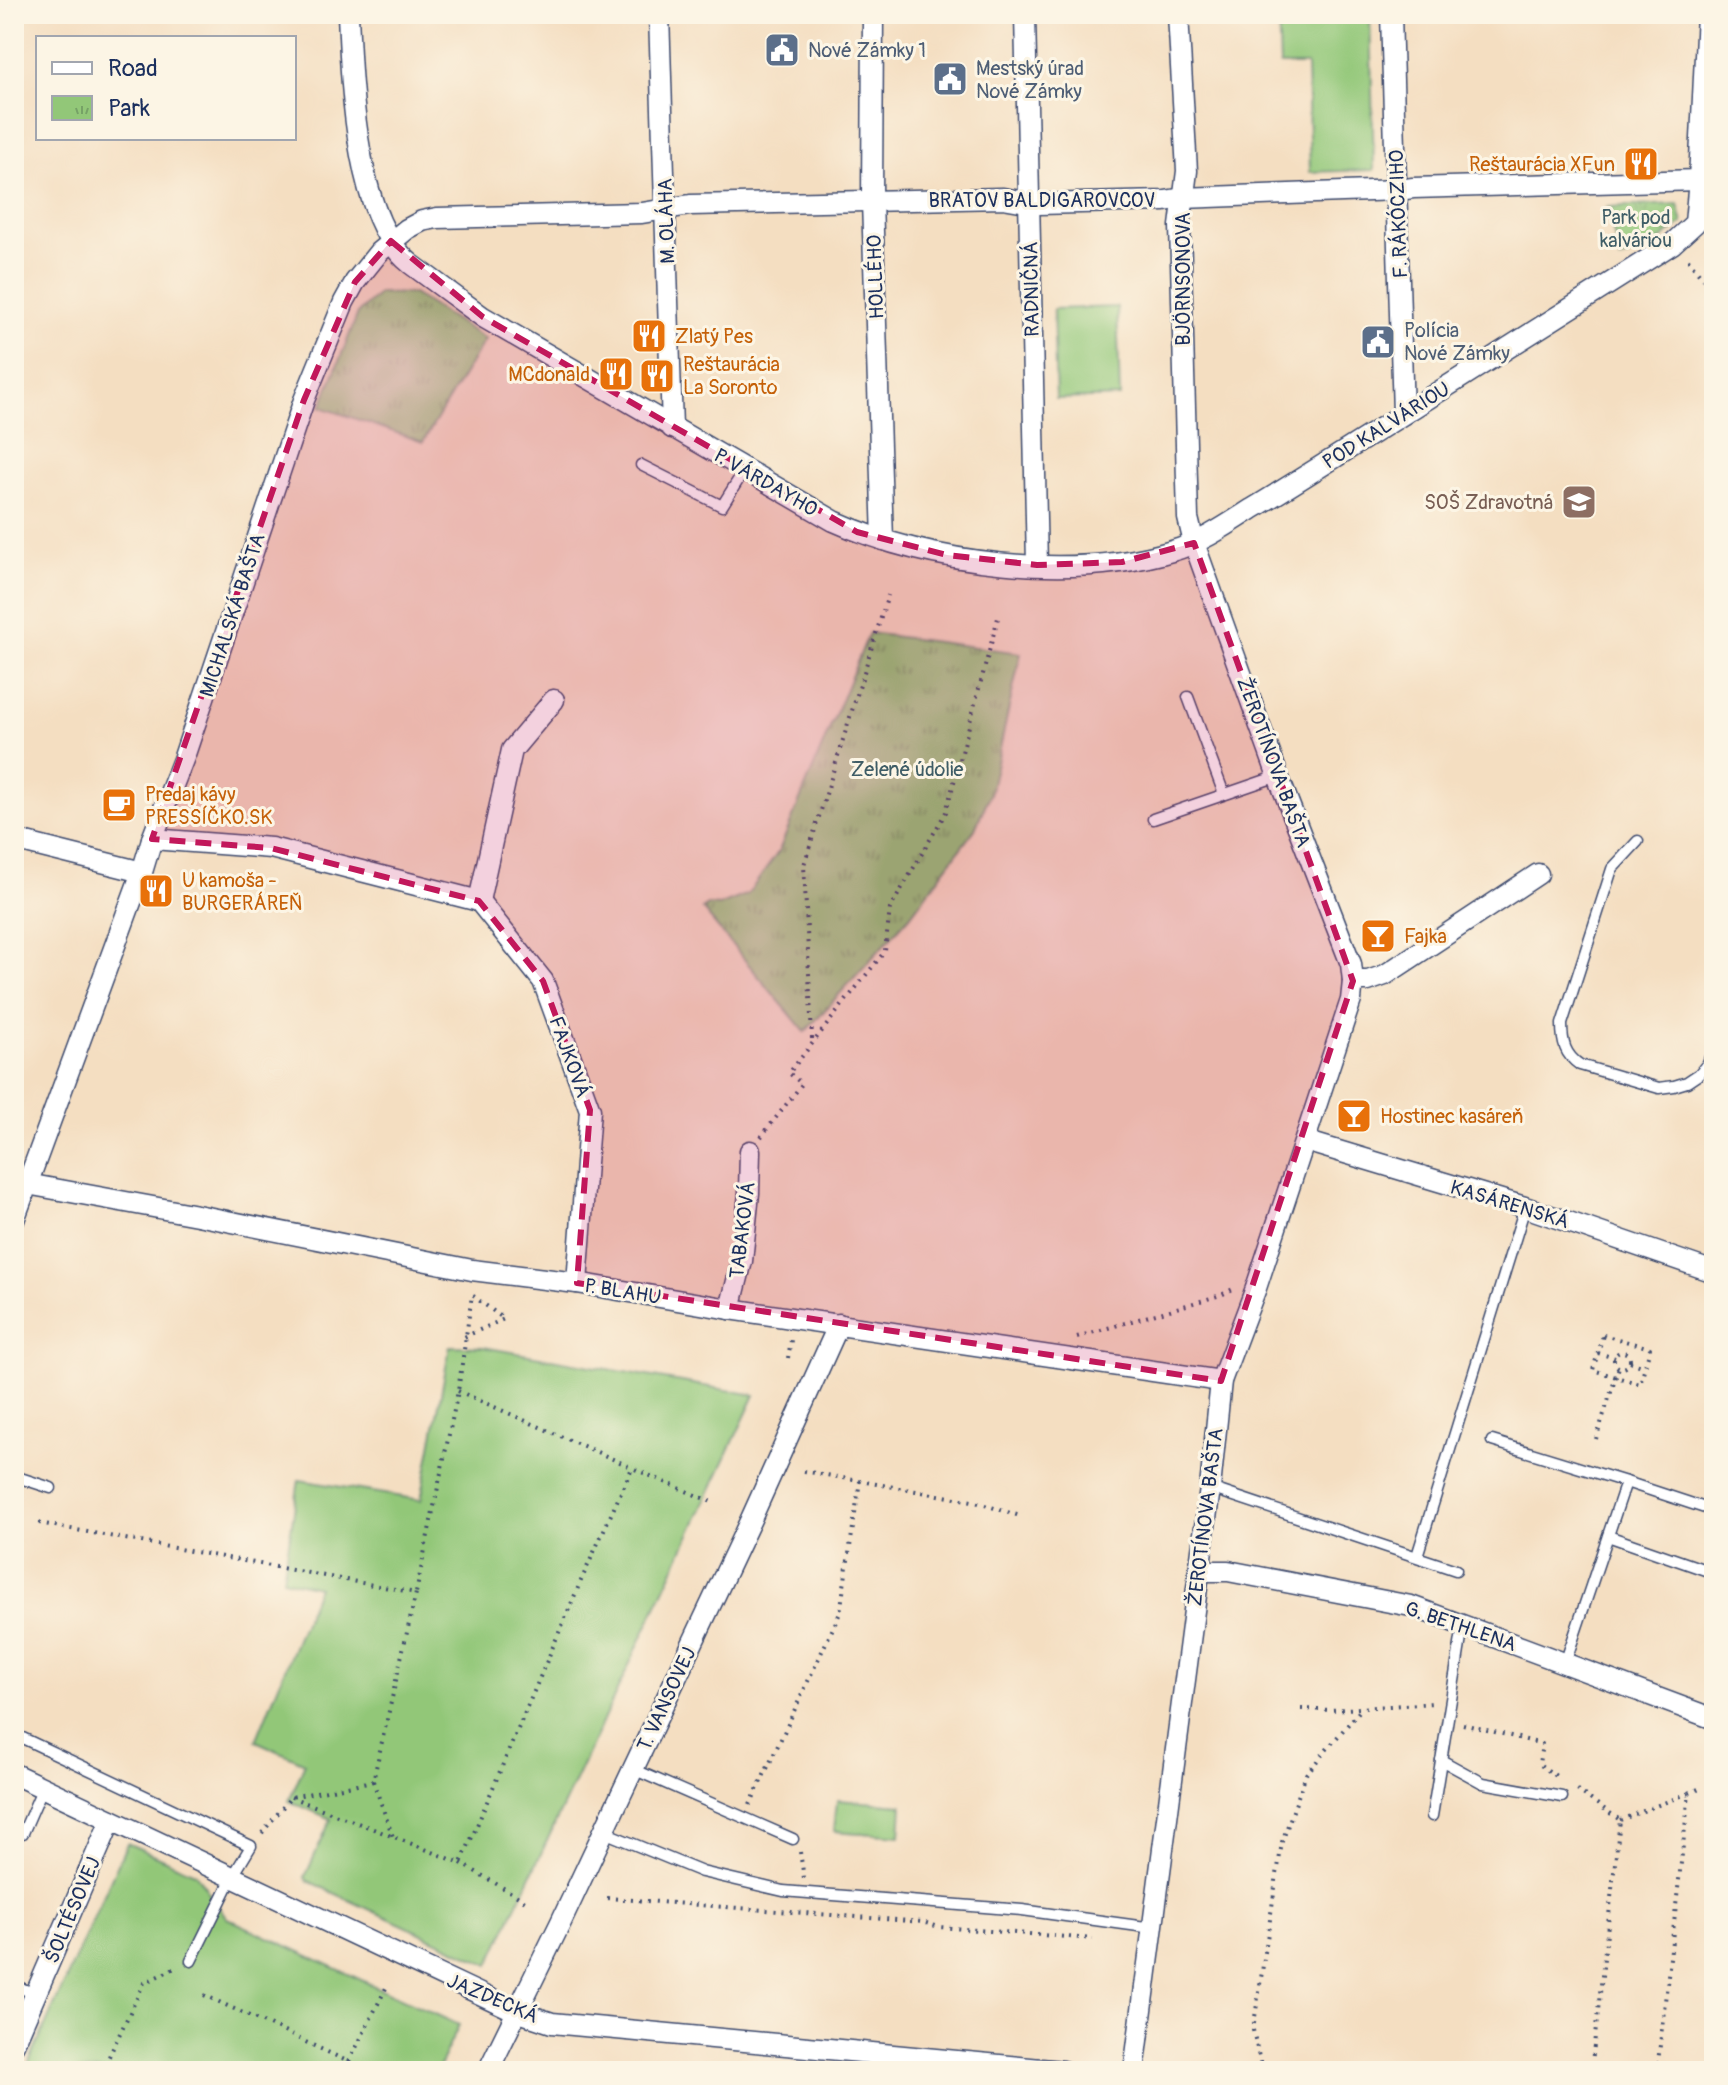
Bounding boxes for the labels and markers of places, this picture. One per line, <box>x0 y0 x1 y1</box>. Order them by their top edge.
public building icon: Nové Zámky 1 <box>763 31 801 69</box>
place label: Nové Zámky 1 <box>808 38 926 63</box>
place label: Mestský úrad Nové Zámky <box>976 56 1084 104</box>
public building icon: Mestský úrad Nové Zámky <box>931 60 969 98</box>
restaurant icon: Reštaurácia XFun <box>1622 145 1660 183</box>
place label: Reštaurácia XFun <box>1469 152 1615 177</box>
restaurant icon: Zlatý Pes <box>630 317 668 355</box>
place label: Polícia Nové Zámky <box>1404 318 1510 366</box>
public building icon: Polícia Nové Zámky <box>1359 323 1397 361</box>
place label: Zlatý Pes <box>675 324 753 349</box>
place label: Reštaurácia La Soronto <box>683 352 780 400</box>
restaurant icon: MCdonald <box>597 355 635 393</box>
restaurant icon: Reštaurácia La Soronto <box>638 357 676 395</box>
place label: MCdonald <box>508 362 590 387</box>
school or university icon: SOŠ Zdravotná <box>1560 483 1598 521</box>
place label: SOŠ Zdravotná <box>1424 489 1553 515</box>
place label: Predaj kávy PRESSÍČKO.SK <box>145 782 272 830</box>
cafe icon: Predaj kávy PRESSÍČKO.SK <box>100 786 138 824</box>
place label: U kamoša - BURGERÁREŇ <box>182 868 303 916</box>
restaurant icon: U kamoša - BURGERÁREŇ <box>137 872 175 910</box>
bar icon: Fajka <box>1359 917 1397 955</box>
place label: Fajka <box>1404 924 1447 949</box>
bar icon: Hostinec kasáreň <box>1335 1097 1373 1135</box>
place label: Hostinec kasáreň <box>1380 1104 1523 1129</box>

